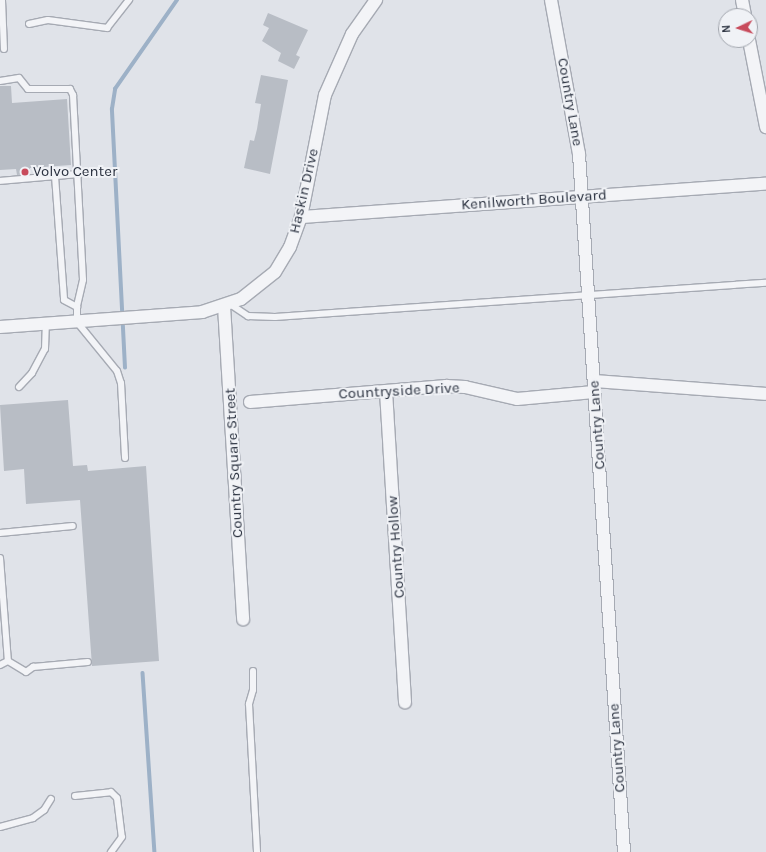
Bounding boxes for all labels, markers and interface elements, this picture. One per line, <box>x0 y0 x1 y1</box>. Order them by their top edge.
north arrow <box>718 8 758 48</box>
text: N <box>720 24 733 33</box>
street label: Country Lane <box>553 57 587 147</box>
street label: Haskin Drive <box>285 147 323 235</box>
place label: Volvo Center <box>33 163 117 181</box>
marker: Volvo Center <box>20 167 30 177</box>
street label: Kenilworth Boulevard <box>461 186 607 214</box>
street label: Countryside Drive <box>338 379 460 403</box>
street label: Country Lane <box>585 380 609 470</box>
street label: Country Square Street <box>221 388 247 538</box>
street label: Country Hollow <box>383 495 409 599</box>
street label: Country Lane <box>605 703 629 793</box>

